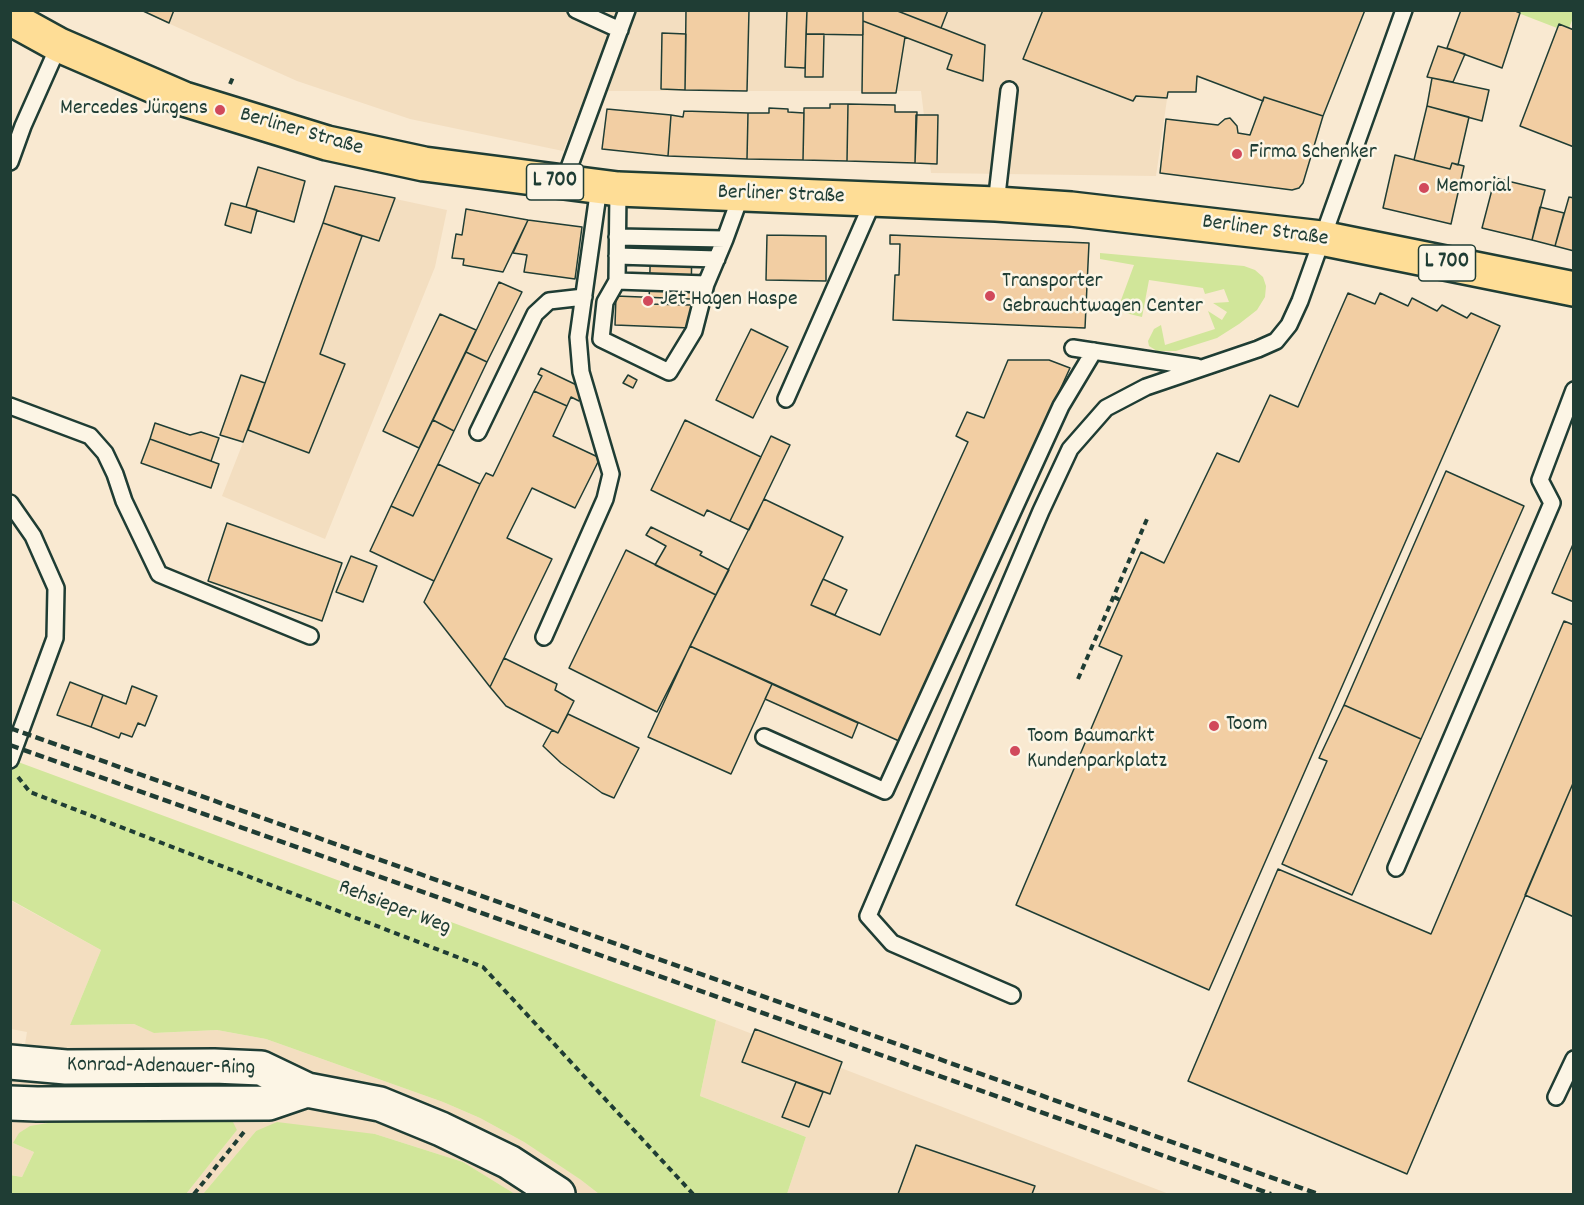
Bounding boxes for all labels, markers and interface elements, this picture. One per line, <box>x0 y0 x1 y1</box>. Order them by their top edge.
place label: Mercedes Jürgens <box>60 97 208 123</box>
marker: Mercedes Jürgens <box>213 103 227 117</box>
street label: Berliner Straße <box>236 103 366 163</box>
place label: Firma Schenker <box>1249 141 1377 167</box>
marker: Firma Schenker <box>1230 147 1244 161</box>
road number: L 700 <box>526 164 584 200</box>
place label: Memorial <box>1436 175 1511 201</box>
street label: Berliner Straße <box>717 181 845 211</box>
marker: Memorial <box>1417 181 1431 195</box>
street label: Berliner Straße <box>1200 210 1330 254</box>
road number: L 700 <box>1418 245 1476 281</box>
place label: Transporter Gebrauchtwagen Center <box>1002 270 1203 322</box>
place label: Jet Hagen Haspe <box>660 288 798 314</box>
marker: Transporter Gebrauchtwagen Center <box>983 289 997 303</box>
marker: Jet Hagen Haspe <box>641 294 655 308</box>
place label: Toom <box>1226 713 1268 739</box>
marker: Toom <box>1207 719 1221 733</box>
place label: Toom Baumarkt Kundenparkplatz <box>1027 725 1167 776</box>
marker: Toom Baumarkt Kundenparkplatz <box>1008 744 1022 758</box>
street label: Rehsieper Weg <box>334 875 454 943</box>
street label: Konrad-Adenauer-Ring <box>67 1053 255 1083</box>

